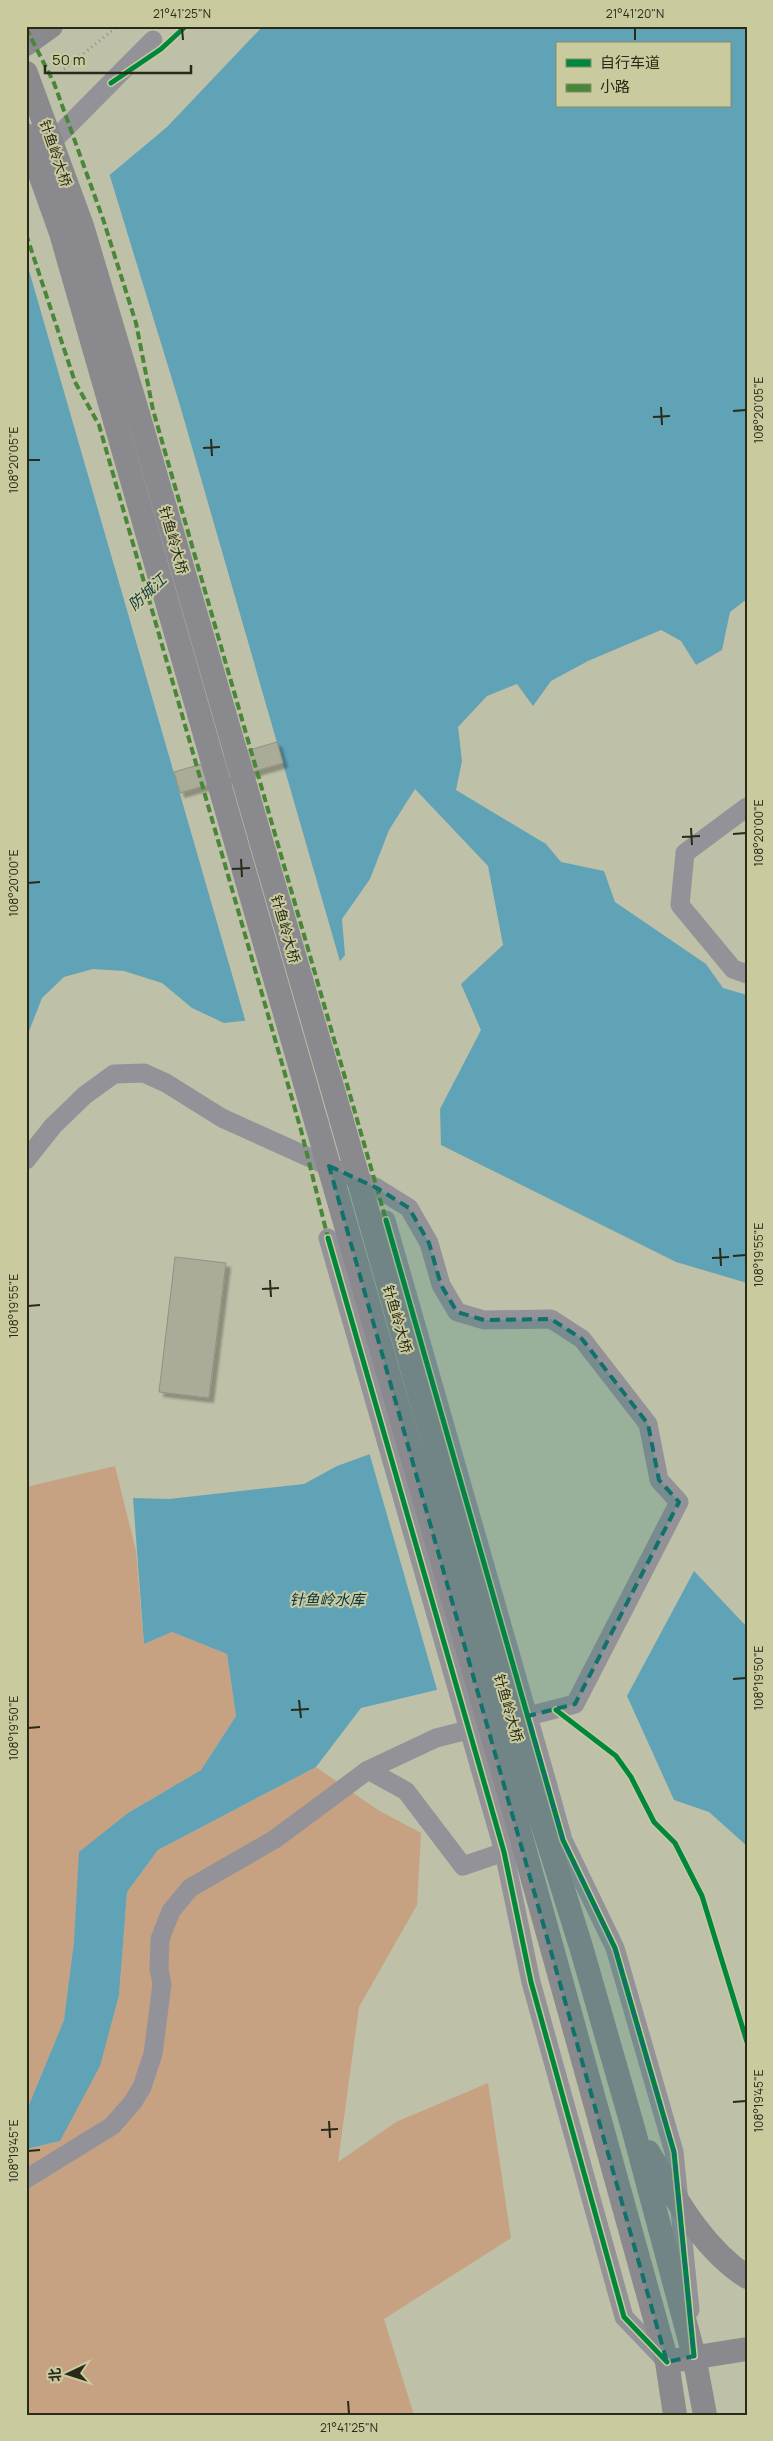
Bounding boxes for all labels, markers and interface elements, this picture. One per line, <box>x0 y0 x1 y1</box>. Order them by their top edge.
text: 21°41'25"N <box>153 5 211 22</box>
text: 21°41'20"N <box>606 5 664 22</box>
scale bar <box>45 42 191 74</box>
legend <box>556 42 730 108</box>
text: 50 m <box>52 49 86 70</box>
text: 自行车道 <box>600 52 660 73</box>
text: 小路 <box>600 76 630 97</box>
street label: 针鱼岭大桥 <box>36 117 76 189</box>
text: 108°20'05"E <box>750 376 767 443</box>
text: 108°20'05"E <box>5 426 22 493</box>
street label: 针鱼岭大桥 <box>155 504 193 576</box>
water label: 防城江 <box>123 568 172 615</box>
text: 108°20'00"E <box>750 799 767 867</box>
text: 108°20'00"E <box>5 849 22 917</box>
street label: 针鱼岭大桥 <box>267 893 305 965</box>
text: 108°19'55"E <box>750 1223 767 1287</box>
text: 108°19'55"E <box>5 1274 22 1338</box>
street label: 针鱼岭大桥 <box>379 1283 417 1355</box>
water label: 针鱼岭水库 <box>289 1589 367 1610</box>
text: 108°19'50"E <box>750 1645 767 1710</box>
street label: 针鱼岭大桥 <box>490 1672 528 1744</box>
text: 108°19'50"E <box>5 1695 22 1760</box>
text: 108°19'45"E <box>750 2069 767 2133</box>
text: 108°19'45"E <box>5 2119 22 2183</box>
north arrow <box>42 2348 92 2398</box>
text: 北 <box>45 2367 64 2383</box>
text: 21°41'25"N <box>320 2419 378 2436</box>

